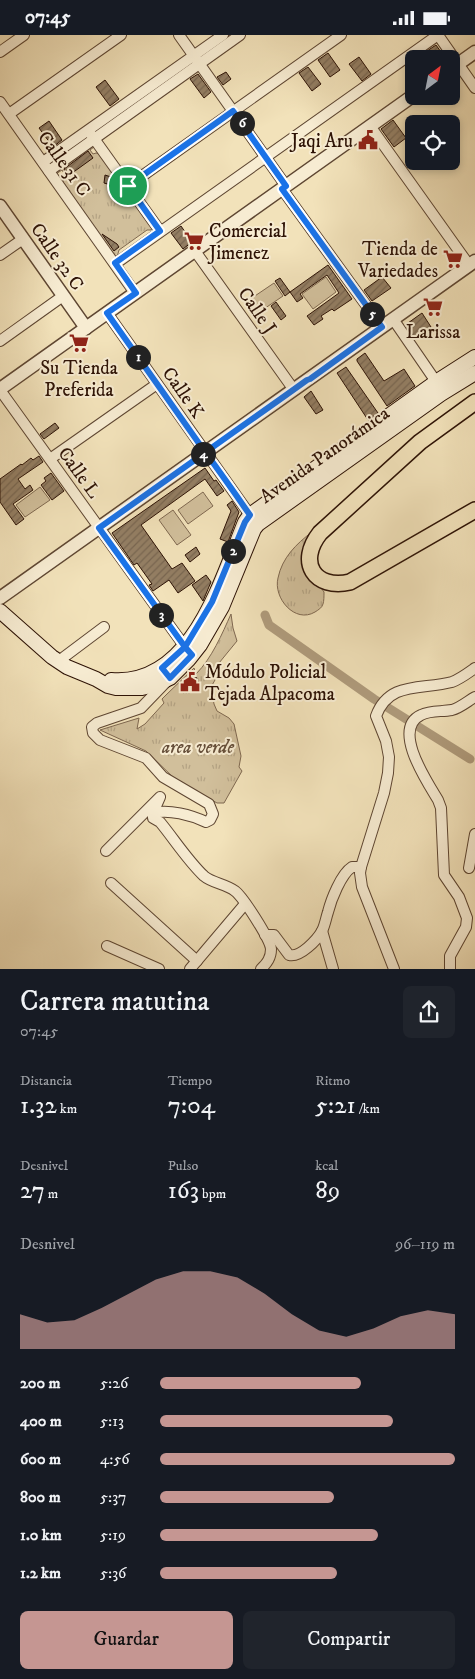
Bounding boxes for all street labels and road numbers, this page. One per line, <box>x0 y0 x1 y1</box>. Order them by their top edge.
street label: Calle 31 C <box>33 127 95 201</box>
street label: Calle 32 C <box>25 219 88 295</box>
street label: Calle J <box>233 283 281 339</box>
street label: Calle K <box>157 363 209 423</box>
street label: Avenida Panorámica <box>256 402 394 509</box>
street label: Calle L <box>53 443 105 503</box>

